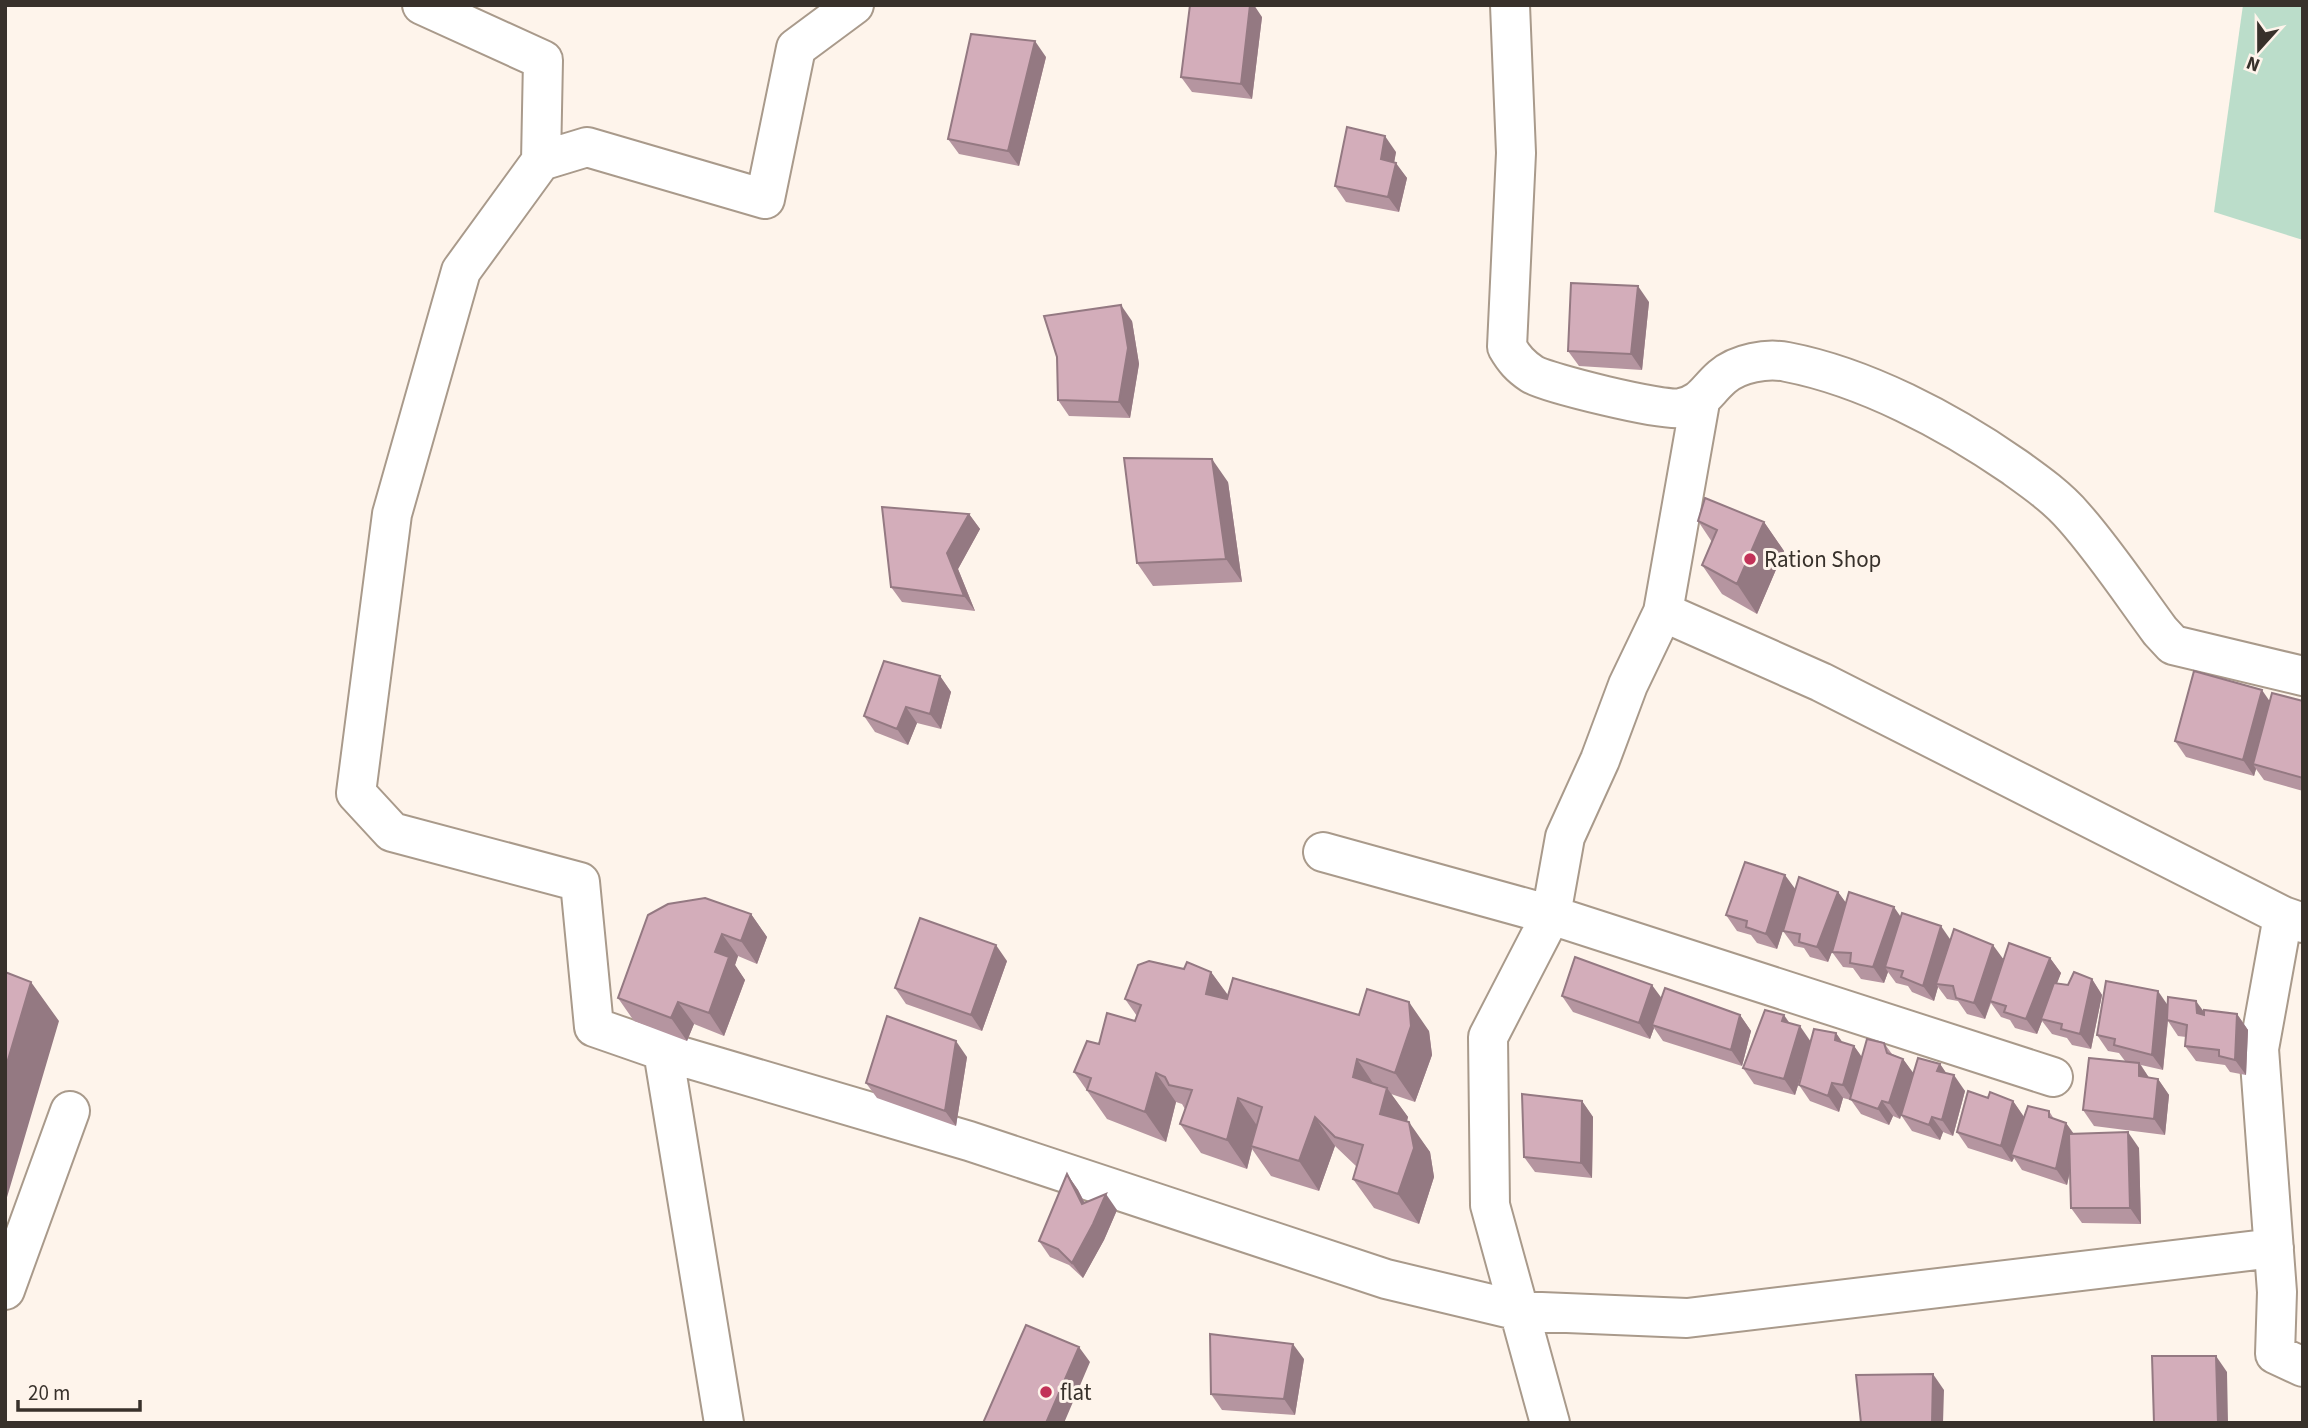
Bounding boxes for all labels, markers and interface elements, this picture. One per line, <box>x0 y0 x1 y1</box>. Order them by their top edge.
north arrow <box>2224 14 2294 84</box>
text: N <box>2243 49 2264 78</box>
place label: Ration Shop <box>1764 543 1881 576</box>
marker: Ration Shop <box>1742 551 1758 567</box>
scale bar <box>18 1368 140 1412</box>
place label: flat <box>1060 1376 1092 1409</box>
text: 20 m <box>28 1378 70 1408</box>
marker: flat <box>1038 1384 1054 1400</box>

